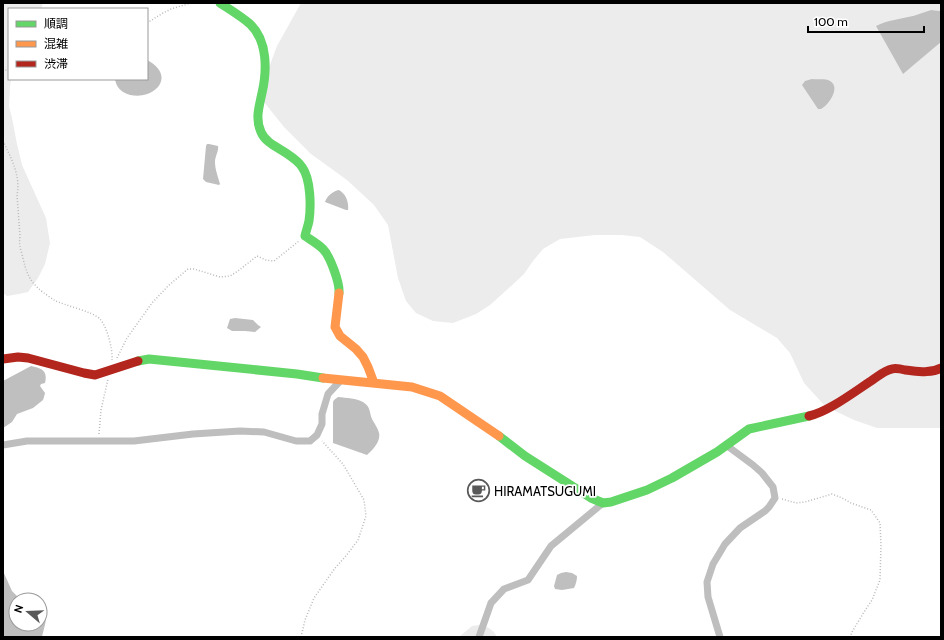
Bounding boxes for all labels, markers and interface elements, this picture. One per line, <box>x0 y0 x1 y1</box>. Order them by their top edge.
legend <box>8 8 148 80</box>
scale bar <box>808 8 924 34</box>
text: 100 m <box>814 14 848 29</box>
text: 順調 <box>44 16 68 31</box>
text: 混雑 <box>44 36 68 51</box>
text: 渋滞 <box>44 56 68 71</box>
cafe icon: HIRAMATSUGUMI <box>466 478 492 504</box>
place label: HIRAMATSUGUMI <box>494 483 596 499</box>
north arrow <box>8 592 48 632</box>
text: N <box>11 603 26 615</box>

